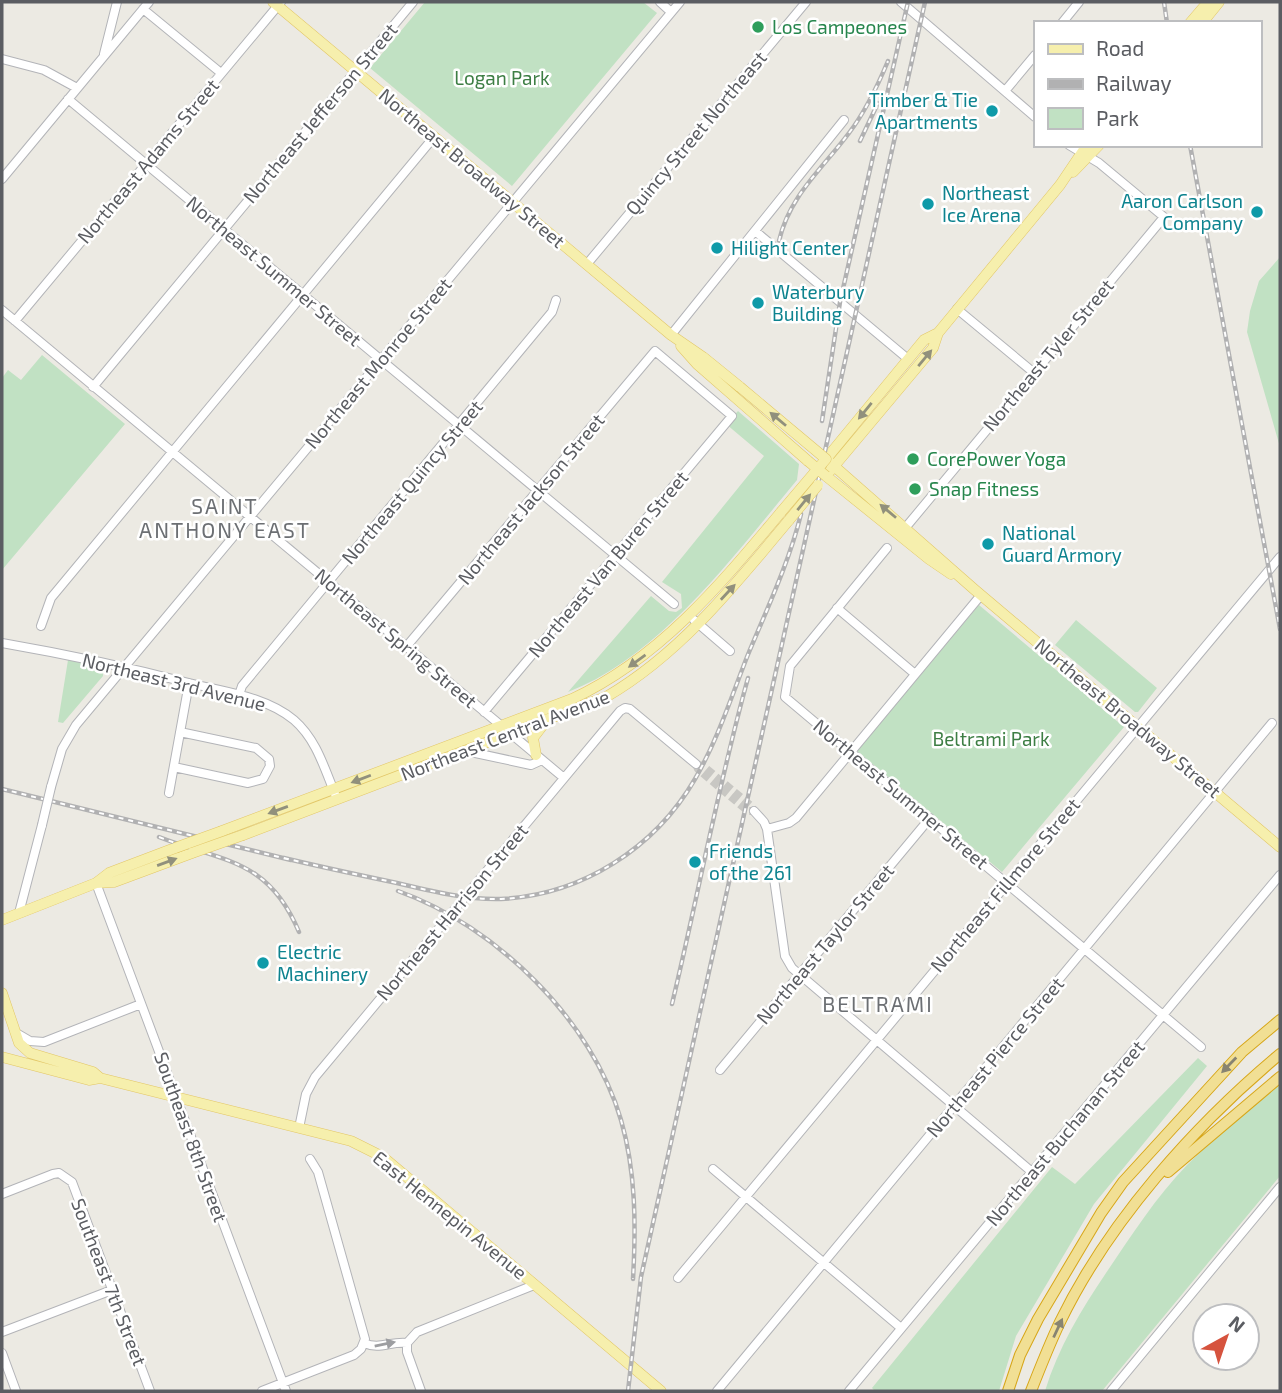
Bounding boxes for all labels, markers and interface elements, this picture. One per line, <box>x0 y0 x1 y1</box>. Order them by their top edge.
place label: Los Campeones <box>772 15 907 38</box>
street label: Northeast Jefferson Street <box>238 18 402 207</box>
marker: Los Campeones <box>750 19 766 35</box>
legend <box>1034 21 1261 147</box>
text: Road <box>1096 35 1144 60</box>
street label: Quincy Street Northeast <box>620 46 771 219</box>
park label: Logan Park <box>454 66 550 89</box>
text: Railway <box>1096 70 1172 95</box>
street label: Northeast Adams Street <box>72 74 223 248</box>
street label: Northeast Broadway Street <box>375 83 570 252</box>
place label: Timber & Tie Apartments <box>869 88 978 133</box>
marker: Timber & Tie Apartments <box>984 103 1000 119</box>
text: Park <box>1096 105 1139 130</box>
place label: Northeast Ice Arena <box>942 181 1030 226</box>
place label: Aaron Carlson Company <box>1121 189 1243 234</box>
street label: Northeast Summer Street <box>182 191 366 350</box>
marker: Northeast Ice Arena <box>920 196 936 212</box>
marker: Aaron Carlson Company <box>1249 204 1265 220</box>
place label: Hilight Center <box>731 236 849 259</box>
marker: Hilight Center <box>709 240 725 256</box>
street label: Northeast Monroe Street <box>299 273 456 453</box>
street label: Northeast Tyler Street <box>977 274 1118 435</box>
place label: Waterbury Building <box>772 280 865 325</box>
marker: Waterbury Building <box>750 295 766 311</box>
one-way arrow <box>917 349 932 367</box>
street label: Northeast Quincy Street <box>336 395 487 568</box>
one-way arrow <box>858 403 873 420</box>
street label: Northeast Jackson Street <box>452 409 609 589</box>
one-way arrow <box>770 412 787 427</box>
place label: CorePower Yoga <box>927 447 1066 470</box>
marker: CorePower Yoga <box>905 451 921 467</box>
street label: Northeast Van Buren Street <box>523 466 692 662</box>
place label: Snap Fitness <box>929 477 1039 500</box>
marker: Snap Fitness <box>907 481 923 497</box>
district label: SAINT ANTHONY EAST <box>139 493 311 542</box>
one-way arrow <box>796 494 811 511</box>
one-way arrow <box>879 504 897 519</box>
place label: National Guard Armory <box>1002 521 1122 566</box>
marker: National Guard Armory <box>980 536 996 552</box>
street label: Northeast Spring Street <box>311 563 482 712</box>
one-way arrow <box>719 584 735 601</box>
street label: Northeast Broadway Street <box>1031 633 1226 802</box>
street label: Northeast 3rd Avenue <box>80 648 268 715</box>
one-way arrow <box>628 654 647 668</box>
street label: Northeast Central Avenue <box>397 684 612 785</box>
street label: Northeast Summer Street <box>809 714 993 873</box>
park label: Beltrami Park <box>932 727 1050 750</box>
one-way arrow <box>351 774 372 785</box>
street label: Northeast Fillmore Street <box>925 793 1084 976</box>
one-way arrow <box>267 805 288 816</box>
street label: Northeast Harrison Street <box>371 819 532 1005</box>
place label: Friends of the 261 <box>709 839 792 884</box>
marker: Friends of the 261 <box>687 854 703 870</box>
one-way arrow <box>157 856 178 867</box>
street label: Northeast Taylor Street <box>751 859 898 1028</box>
place label: Electric Machinery <box>277 940 368 985</box>
marker: Electric Machinery <box>255 955 271 971</box>
street label: Northeast Pierce Street <box>921 972 1068 1141</box>
district label: BELTRAMI <box>822 991 934 1016</box>
street label: Northeast Buchanan Street <box>980 1035 1149 1230</box>
street label: Southeast 8th Street <box>150 1049 233 1225</box>
one-way arrow <box>1222 1056 1238 1073</box>
street label: East Hennepin Avenue <box>369 1145 532 1284</box>
street label: Southeast 7th Street <box>67 1195 152 1369</box>
north arrow <box>1191 1302 1261 1372</box>
text: N <box>1225 1310 1250 1337</box>
one-way arrow <box>1052 1318 1063 1338</box>
one-way arrow <box>374 1339 396 1350</box>

